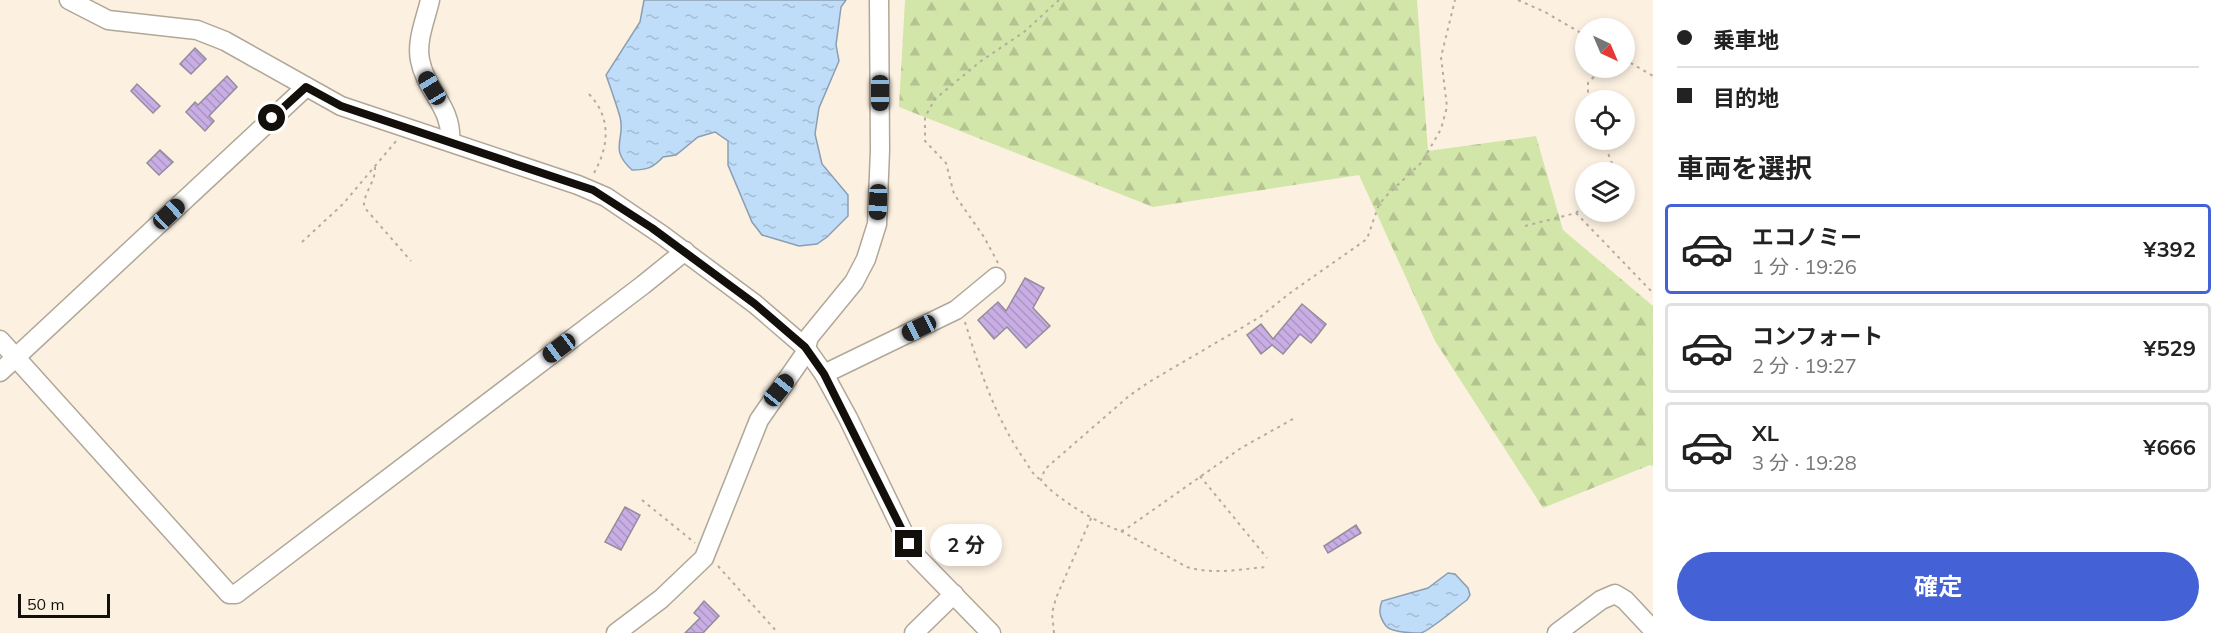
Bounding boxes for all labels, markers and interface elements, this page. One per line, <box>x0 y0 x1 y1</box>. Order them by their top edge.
north arrow <box>1575 18 1635 78</box>
map controls <box>1575 18 1635 222</box>
text: 乗車地 <box>1713 26 1779 54</box>
car <box>415 68 449 108</box>
car <box>871 75 889 111</box>
text: 目的地 <box>1713 84 1779 112</box>
button: locate <box>1575 90 1635 150</box>
route start <box>258 104 285 131</box>
text: 車両を選択 <box>1677 151 1812 185</box>
button: layers <box>1575 162 1635 222</box>
car <box>868 184 888 220</box>
car <box>150 195 188 233</box>
icon: car <box>1680 222 1734 276</box>
text: エコノミー <box>1752 223 1862 251</box>
text: ¥392 <box>2143 235 2196 263</box>
text: 1 分 · 19:26 <box>1752 254 1857 279</box>
car <box>899 312 939 344</box>
icon: car <box>1680 321 1734 375</box>
text: コンフォート <box>1752 322 1883 350</box>
car <box>539 330 579 366</box>
text: ¥529 <box>2143 334 2196 362</box>
text: 2 分 · 19:27 <box>1752 353 1857 378</box>
car <box>761 370 797 410</box>
text: XL <box>1752 419 1779 447</box>
icon: car <box>1680 420 1734 474</box>
text: ¥666 <box>2143 433 2196 461</box>
text: 3 分 · 19:28 <box>1752 450 1857 475</box>
callout: 2 分 <box>930 523 1002 565</box>
route end <box>895 530 922 557</box>
text: 2 分 <box>947 532 985 557</box>
button: 確定 <box>1677 552 2199 621</box>
scale bar <box>18 591 110 618</box>
text: 50 m <box>27 594 64 614</box>

